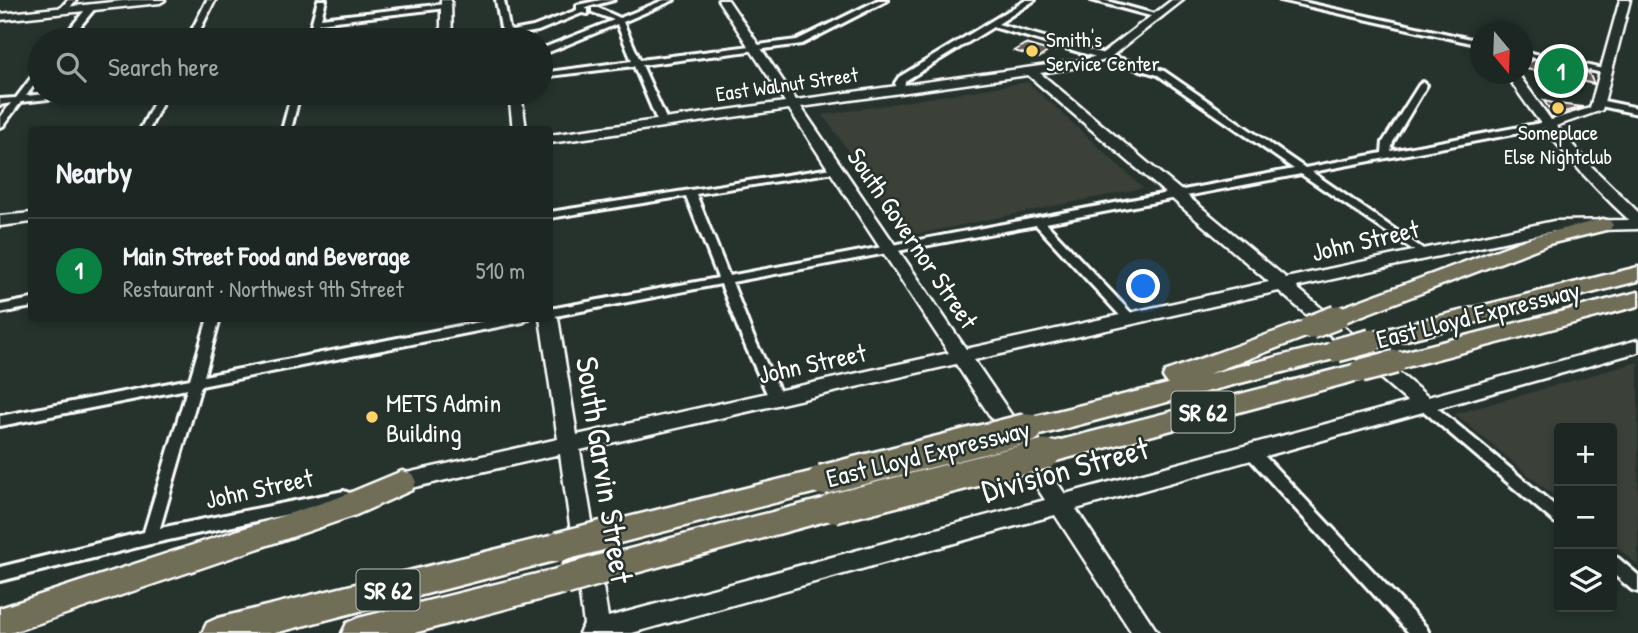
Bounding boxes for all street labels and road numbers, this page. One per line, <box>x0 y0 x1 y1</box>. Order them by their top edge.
street label: East Walnut Street <box>714 60 861 108</box>
street label: South Governor Street <box>839 141 987 336</box>
street label: John Street <box>1308 210 1423 269</box>
street label: East Lloyd Expressway <box>1373 272 1583 356</box>
street label: John Street <box>755 334 870 391</box>
street label: South Garvin Street <box>566 354 644 587</box>
road number: SR 62 <box>1172 391 1234 432</box>
street label: East Lloyd Expressway <box>823 411 1033 495</box>
street label: Division Street <box>977 426 1154 512</box>
street label: John Street <box>202 459 317 516</box>
road number: SR 62 <box>356 570 420 610</box>

